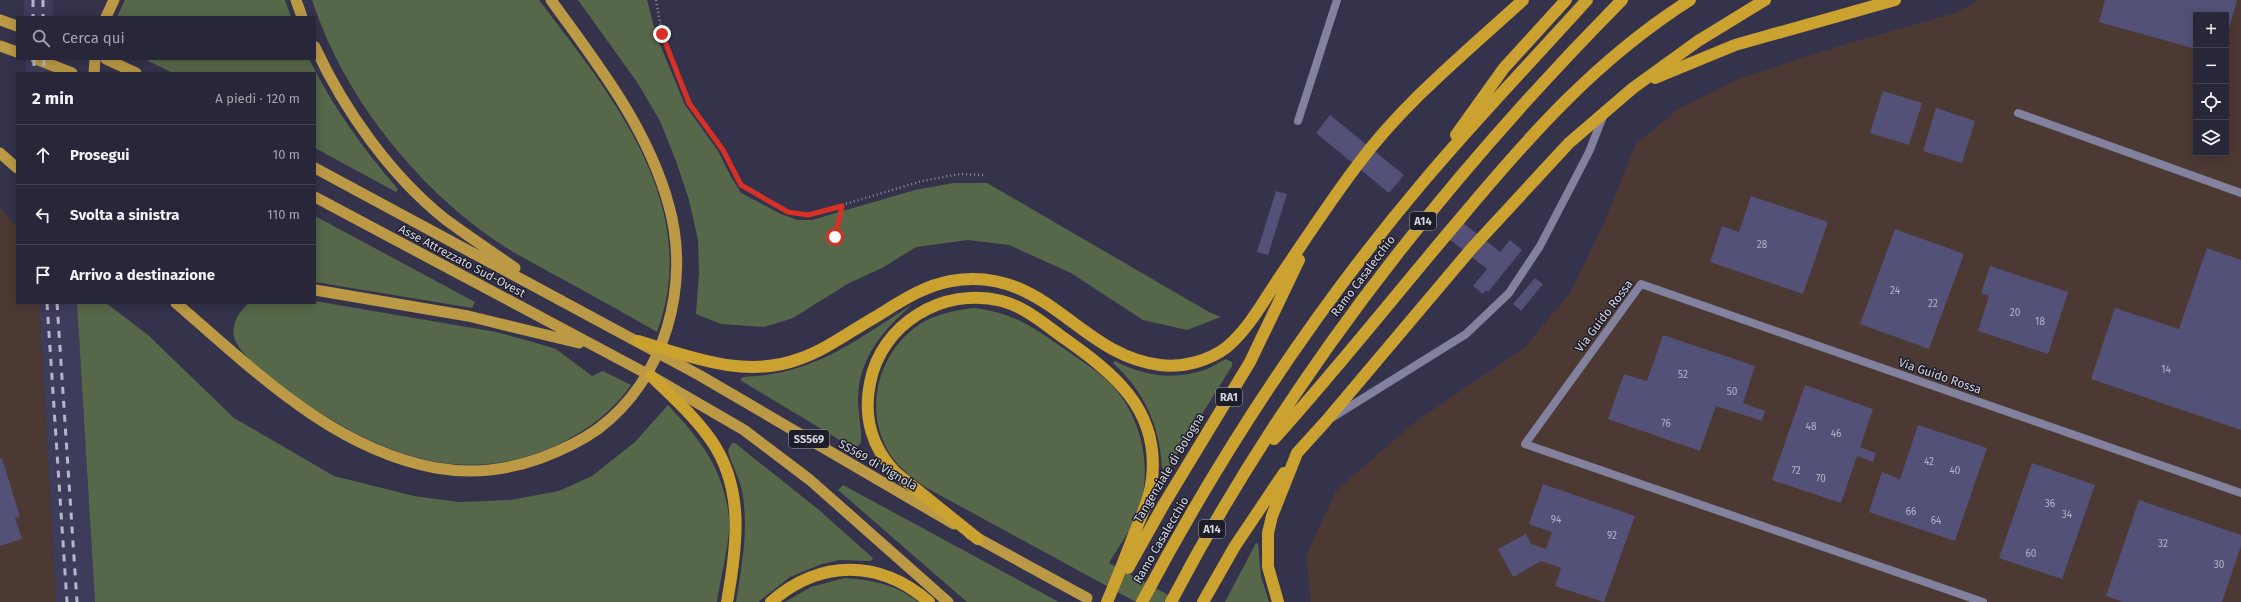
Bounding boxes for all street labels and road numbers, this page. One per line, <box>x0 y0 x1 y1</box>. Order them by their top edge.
road number: A14 <box>1410 212 1436 230</box>
street label: Asse Attrezzato Sud-Ovest <box>396 222 528 301</box>
street label: Ramo Casalecchio <box>1328 233 1398 319</box>
street label: Via Guido Rossa <box>1572 277 1636 355</box>
street label: Via Guido Rossa <box>1897 355 1983 397</box>
road number: RA1 <box>1216 388 1242 406</box>
street label: Tangenziale di Bologna <box>1131 411 1207 525</box>
road number: SS569 <box>789 430 829 448</box>
street label: SS569 di Vignola <box>836 437 920 493</box>
street label: Ramo Casalecchio <box>1131 494 1191 586</box>
road number: A14 <box>1199 520 1225 538</box>

